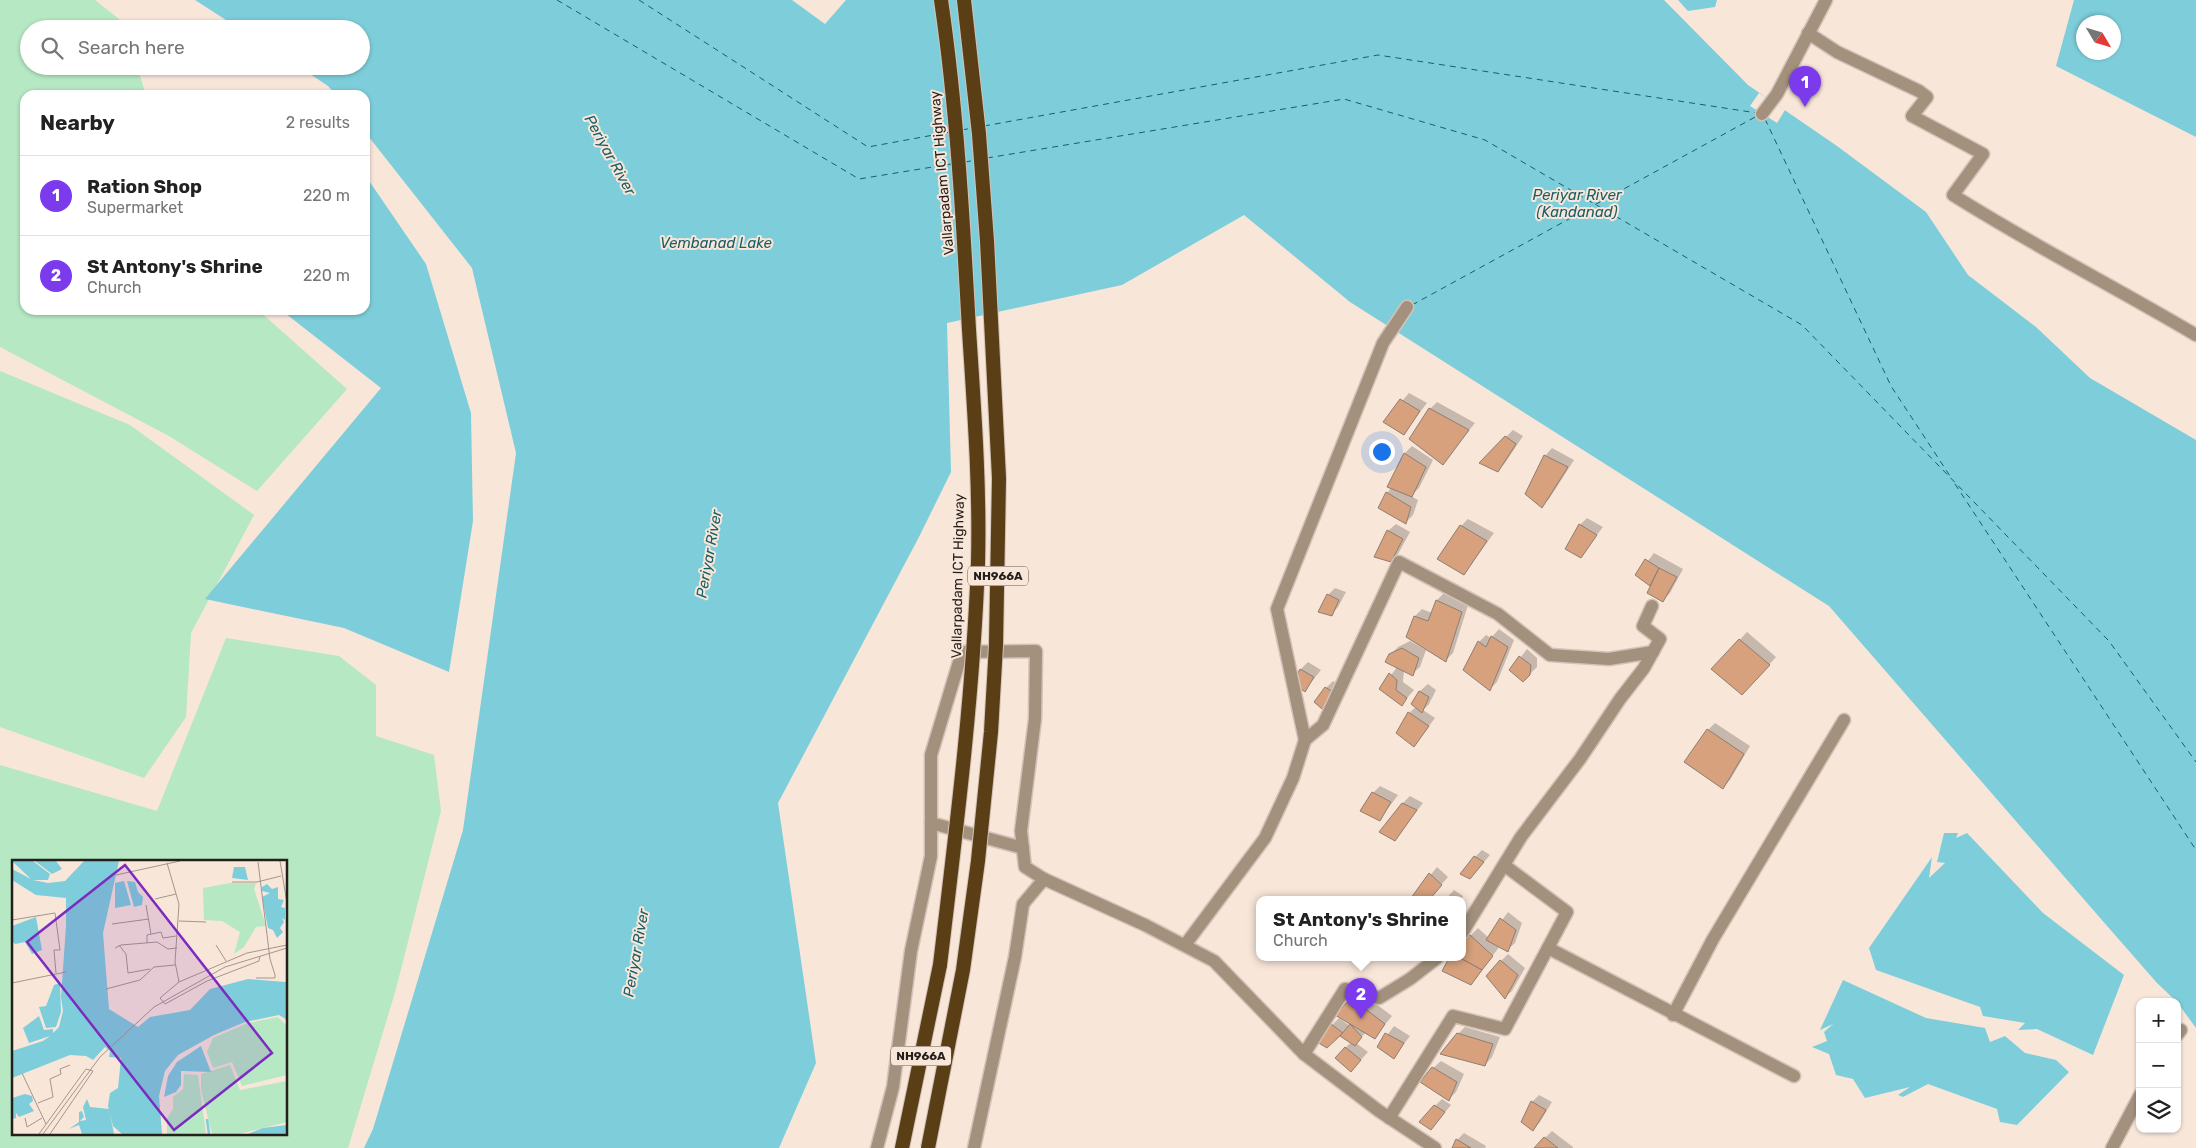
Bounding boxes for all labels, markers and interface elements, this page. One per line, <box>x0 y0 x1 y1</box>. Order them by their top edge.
north arrow <box>2076 15 2121 60</box>
search box <box>20 20 370 75</box>
icon: search <box>38 34 66 62</box>
text: Search here <box>78 36 185 59</box>
pin: 1 <box>1789 66 1821 107</box>
street label: Vallarpadam ICT Highway <box>926 90 958 256</box>
text: Nearby <box>40 110 115 135</box>
water label: Periyar River <box>580 112 640 199</box>
text: 2 results <box>286 113 350 132</box>
text: Ration Shop <box>87 175 202 198</box>
text: 1 <box>52 186 60 205</box>
text: 220 m <box>303 186 350 205</box>
water label: Periyar River (Kandanad) <box>1532 186 1623 221</box>
text: Supermarket <box>87 198 183 217</box>
water label: Vembanad Lake <box>660 234 773 252</box>
text: St Antony's Shrine <box>87 255 263 278</box>
text: 2 <box>51 266 61 285</box>
text: 220 m <box>303 266 350 285</box>
text: Church <box>87 278 142 297</box>
your location <box>1369 439 1395 465</box>
street label: Vallarpadam ICT Highway <box>948 493 968 659</box>
water label: Periyar River <box>692 507 726 600</box>
road number: NH966A <box>968 566 1028 586</box>
inset map <box>12 860 288 1136</box>
popup <box>1256 896 1466 961</box>
water label: Periyar River <box>619 906 653 999</box>
text: St Antony's Shrine <box>1273 908 1449 931</box>
text: Church <box>1273 931 1328 950</box>
pin: 2 <box>1345 978 1377 1019</box>
map controls <box>2136 998 2181 1133</box>
button: + <box>2136 998 2181 1043</box>
button: − <box>2136 1043 2181 1088</box>
road number: NH966A <box>891 1046 951 1066</box>
button: layers <box>2136 1088 2181 1133</box>

